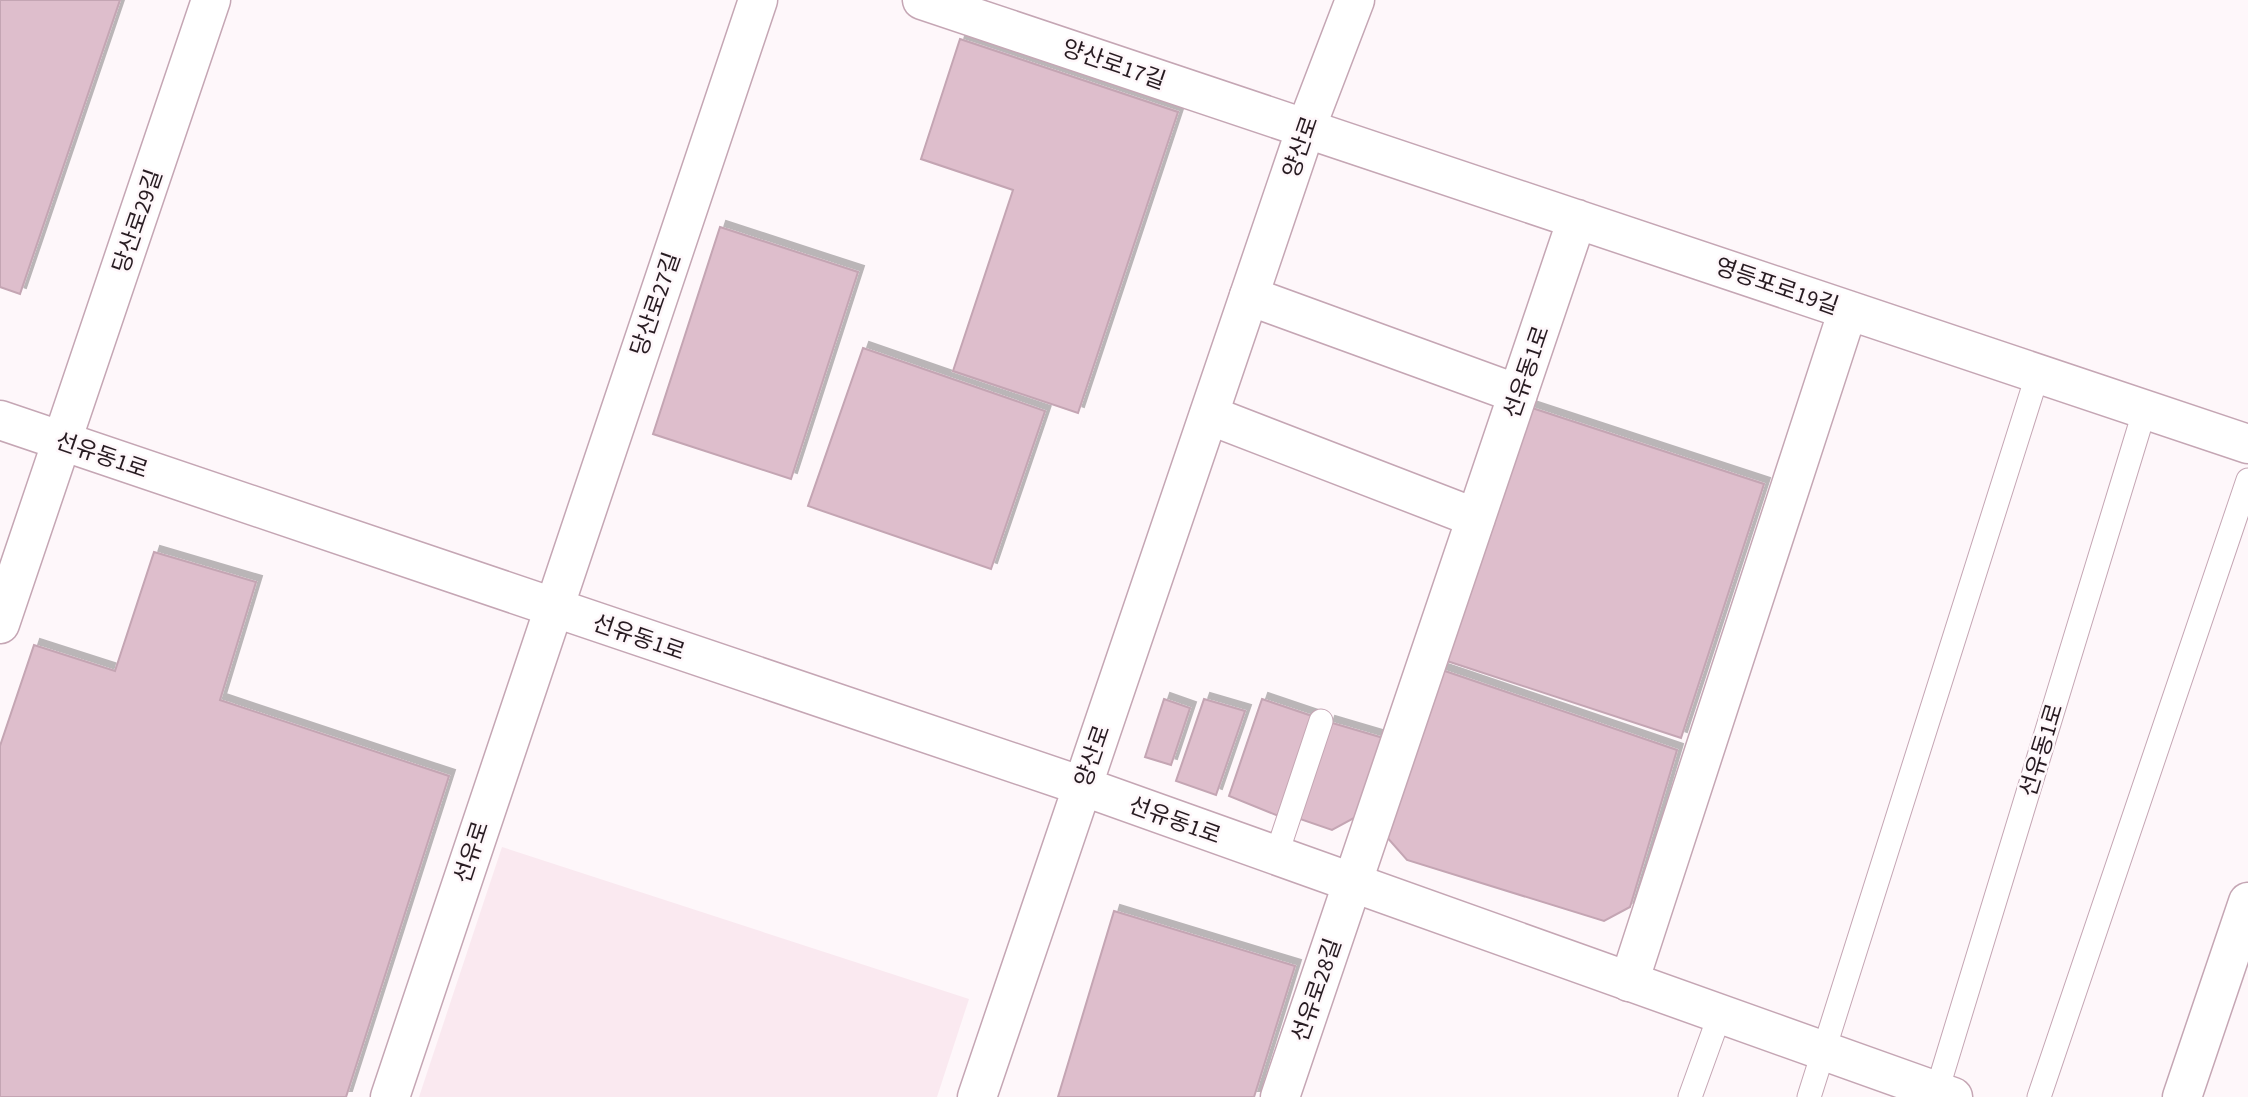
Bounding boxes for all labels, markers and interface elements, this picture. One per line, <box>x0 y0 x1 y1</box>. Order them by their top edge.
street label: 양산로17길 <box>1058 31 1170 98</box>
street label: 양산로 <box>1275 112 1326 183</box>
street label: 당산로29길 <box>104 165 171 277</box>
street label: 당산로27길 <box>622 248 689 360</box>
street label: 영등포로19길 <box>1711 250 1843 323</box>
street label: 선유동1로 <box>1495 321 1558 423</box>
street label: 선유동1로 <box>51 424 153 487</box>
street label: 선유동1로 <box>588 606 690 669</box>
street label: 선유동1로 <box>2012 699 2071 801</box>
street label: 양산로 <box>1067 721 1118 792</box>
street label: 선유동1로 <box>1124 789 1226 852</box>
street label: 선유로 <box>446 817 497 887</box>
street label: 선유로28길 <box>1283 934 1350 1046</box>

